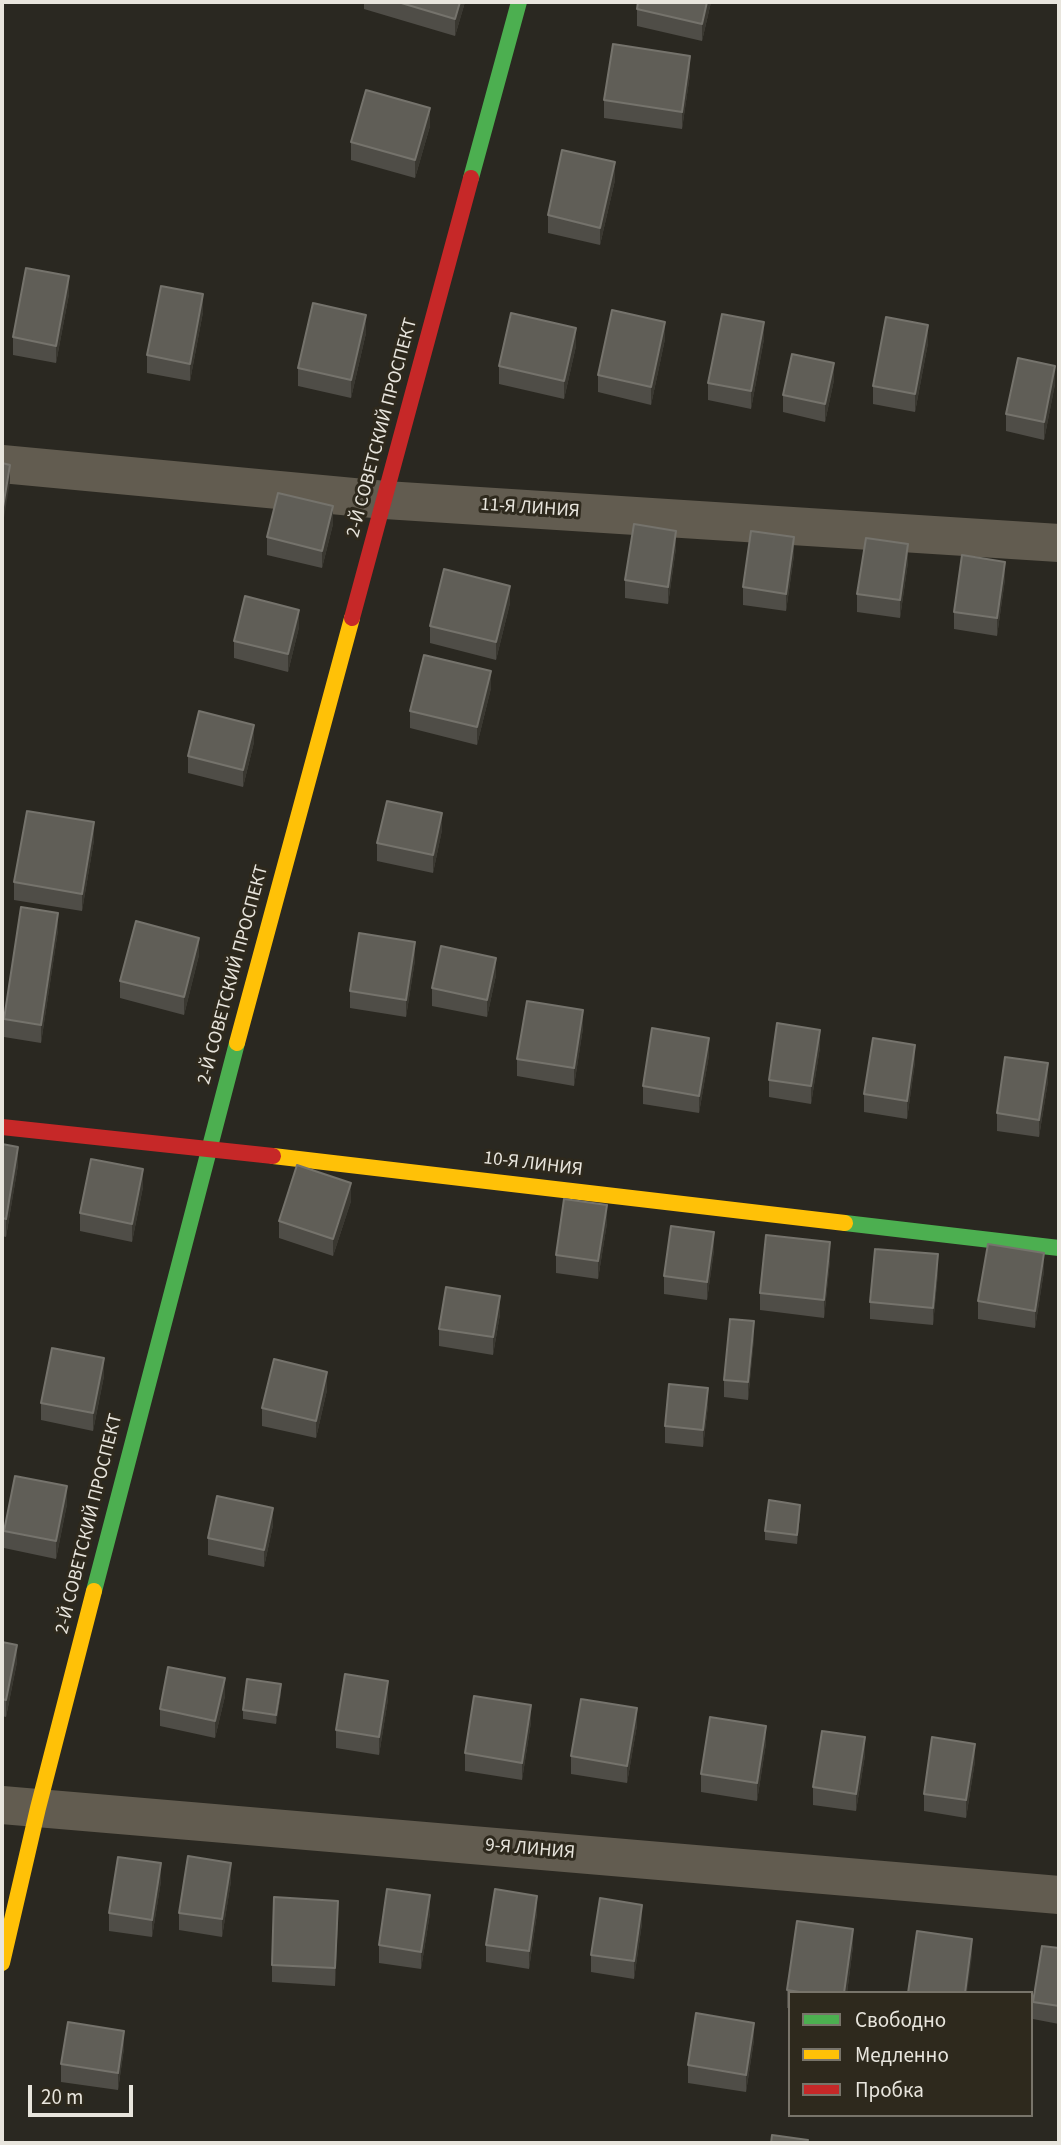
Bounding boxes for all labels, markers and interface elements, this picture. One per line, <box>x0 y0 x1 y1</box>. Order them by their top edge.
street label: 2-Й СОВЕТСКИЙ ПРОСПЕКТ <box>343 316 423 540</box>
street label: 11-Я ЛИНИЯ <box>480 494 580 524</box>
street label: 2-Й СОВЕТСКИЙ ПРОСПЕКТ <box>194 863 274 1087</box>
street label: 10-Я ЛИНИЯ <box>482 1148 584 1182</box>
street label: 2-Й СОВЕТСКИЙ ПРОСПЕКТ <box>52 1412 128 1636</box>
street label: 9-Я ЛИНИЯ <box>484 1835 576 1865</box>
legend <box>788 1991 1033 2117</box>
text: Свободно <box>855 2005 946 2035</box>
text: Медленно <box>855 2040 949 2070</box>
scale bar <box>32 2072 136 2116</box>
text: Пробка <box>855 2075 924 2105</box>
text: 20 m <box>41 2082 83 2112</box>

